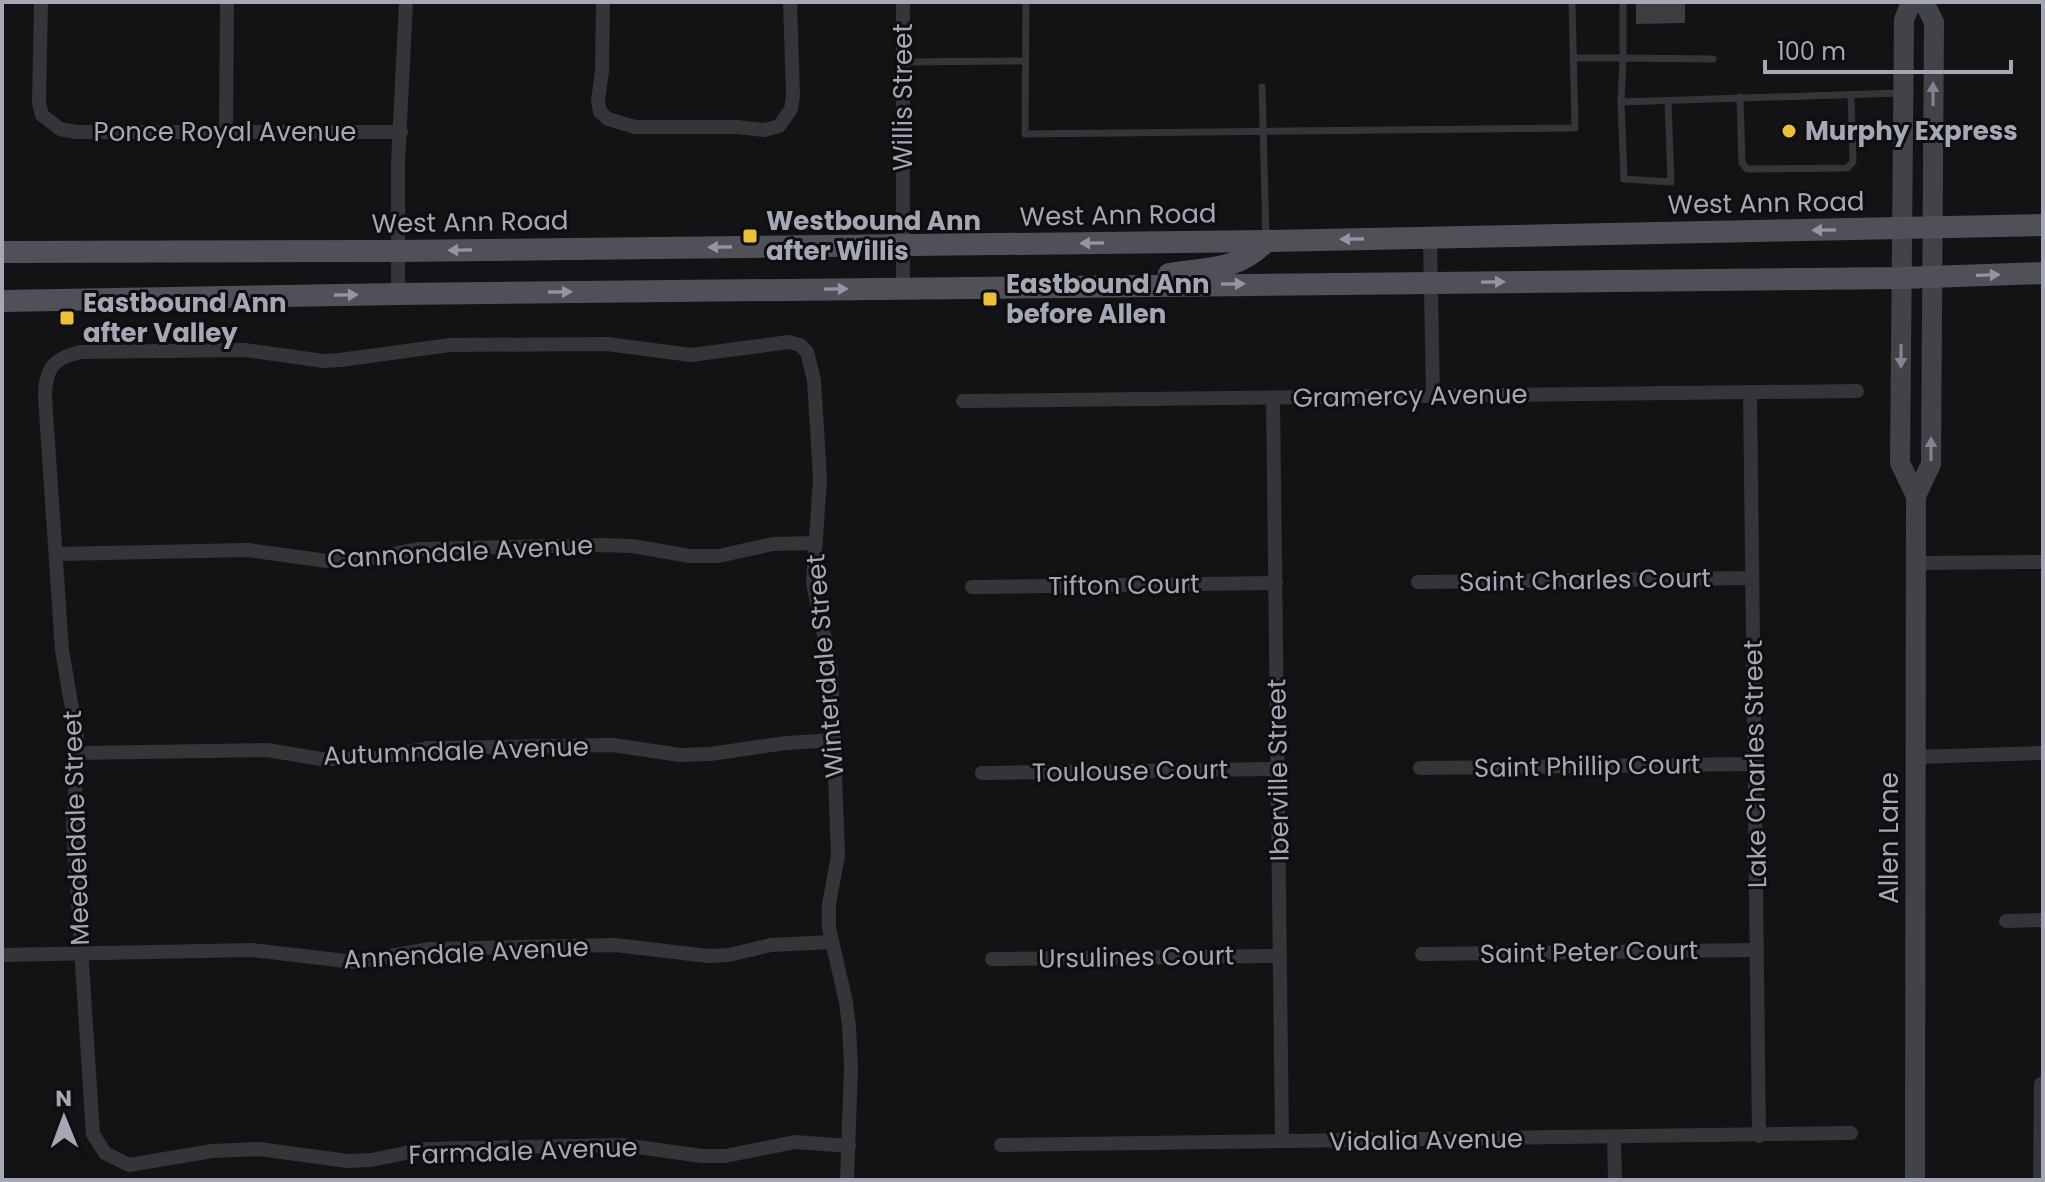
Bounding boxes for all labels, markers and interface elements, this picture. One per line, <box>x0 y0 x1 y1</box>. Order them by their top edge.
street label: Willis Street <box>885 23 921 171</box>
scale bar <box>1765 24 2011 74</box>
text: 100 m <box>1777 35 1846 68</box>
one-way arrow <box>1927 81 1939 106</box>
place label: Murphy Express <box>1805 113 2018 149</box>
street label: Ponce Royal Avenue <box>94 114 356 150</box>
marker: Murphy Express <box>1780 122 1798 140</box>
street label: West Ann Road <box>1667 183 1865 223</box>
street label: West Ann Road <box>1019 195 1217 235</box>
street label: West Ann Road <box>371 202 569 242</box>
place label: Westbound Ann after Willis <box>766 203 981 269</box>
one-way arrow <box>1811 224 1836 236</box>
marker: Westbound Ann after Willis <box>741 227 759 245</box>
one-way arrow <box>1339 233 1364 246</box>
one-way arrow <box>1079 237 1104 249</box>
one-way arrow <box>707 241 732 253</box>
one-way arrow <box>447 244 472 256</box>
place label: Eastbound Ann before Allen <box>1006 266 1209 332</box>
one-way arrow <box>1976 269 2001 282</box>
one-way arrow <box>1481 275 1506 288</box>
one-way arrow <box>1221 278 1246 291</box>
one-way arrow <box>824 283 849 295</box>
place label: Eastbound Ann after Valley <box>83 285 286 351</box>
one-way arrow <box>548 286 573 298</box>
one-way arrow <box>334 288 359 301</box>
marker: Eastbound Ann before Allen <box>981 290 999 308</box>
marker: Eastbound Ann after Valley <box>58 309 76 327</box>
one-way arrow <box>1895 344 1907 369</box>
street label: Gramercy Avenue <box>1292 376 1528 416</box>
one-way arrow <box>1925 436 1937 461</box>
street label: Cannondale Avenue <box>326 527 594 577</box>
street label: Winterdale Street <box>797 553 853 779</box>
street label: Saint Charles Court <box>1459 560 1711 600</box>
street label: Tifton Court <box>1048 566 1200 604</box>
street label: Lake Charles Street <box>1735 640 1775 888</box>
street label: Iberville Street <box>1258 678 1298 862</box>
street label: Meedeldale Street <box>54 710 98 946</box>
street label: Autumndale Avenue <box>322 728 590 774</box>
street label: Saint Phillip Court <box>1473 746 1701 786</box>
street label: Toulouse Court <box>1032 751 1228 791</box>
street label: Allen Lane <box>1871 772 1907 904</box>
street label: Annendale Avenue <box>342 929 590 977</box>
street label: Saint Peter Court <box>1480 932 1698 972</box>
street label: Ursulines Court <box>1038 937 1234 977</box>
north arrow <box>24 1078 104 1158</box>
text: N <box>55 1083 72 1114</box>
street label: Vidalia Avenue <box>1329 1120 1523 1160</box>
street label: Farmdale Avenue <box>408 1129 638 1173</box>

